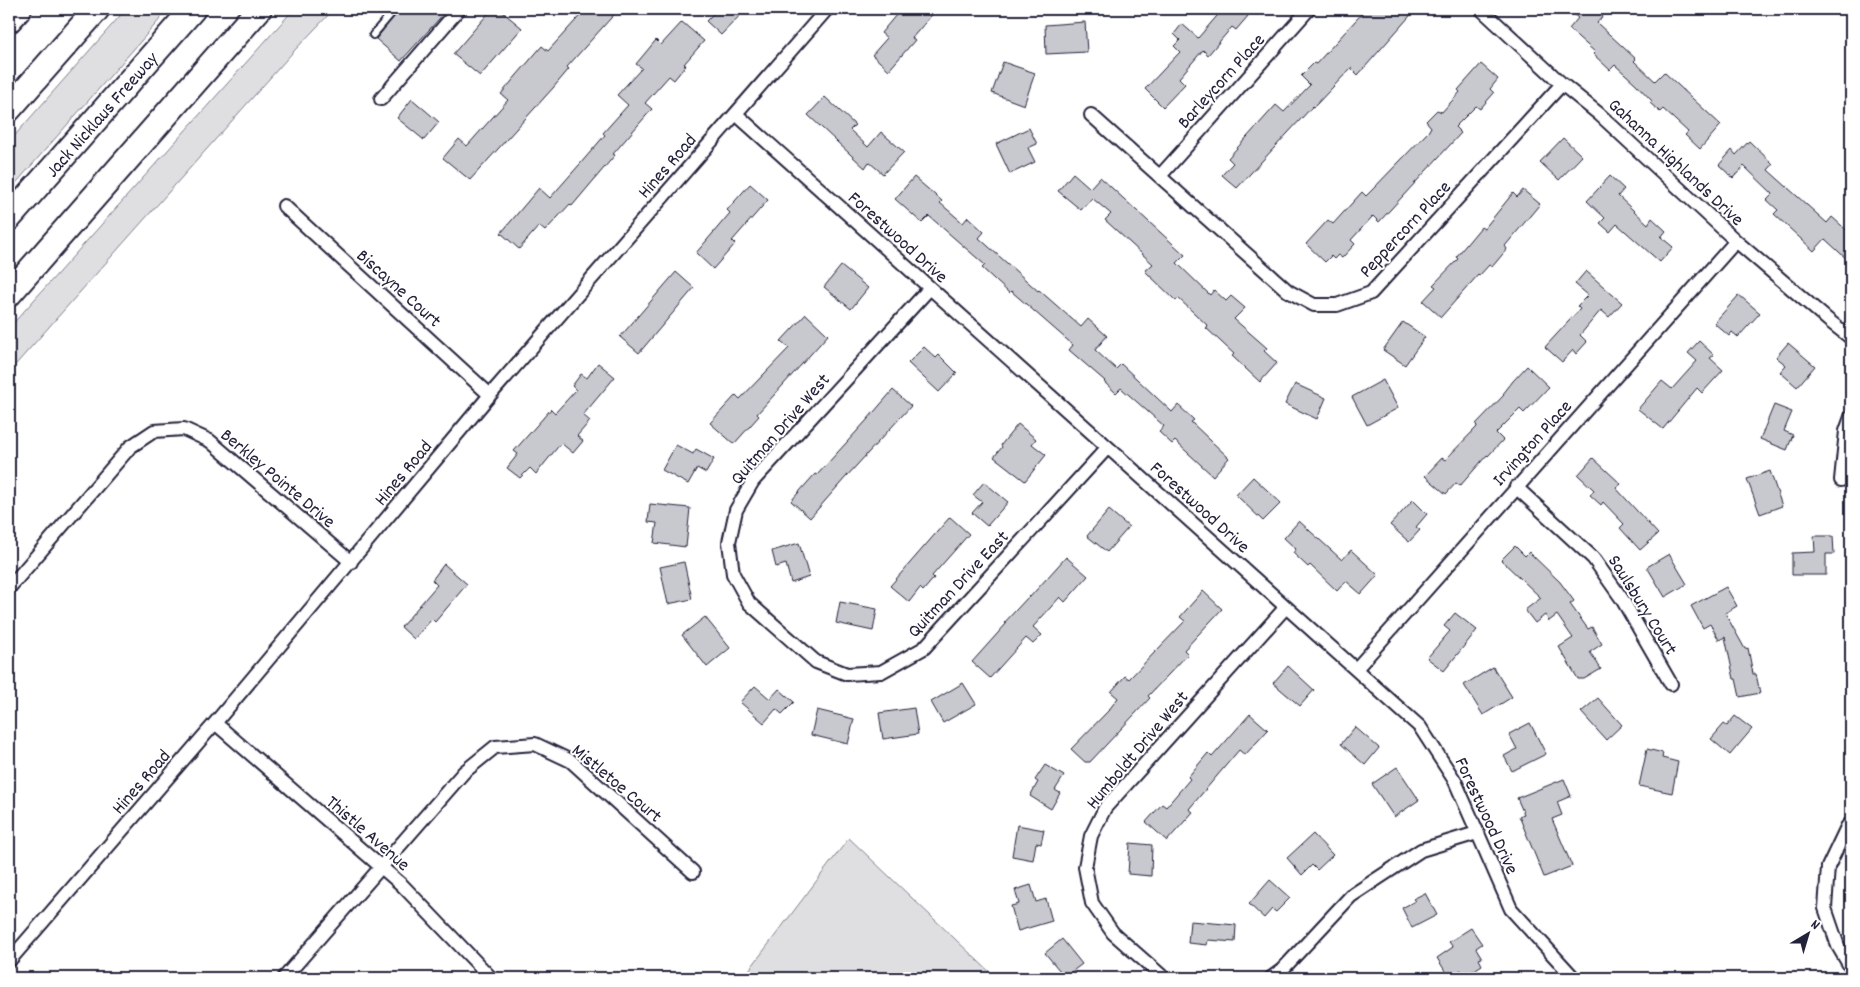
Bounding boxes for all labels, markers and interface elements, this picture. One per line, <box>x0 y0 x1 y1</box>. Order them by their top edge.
street label: Barleycorn Place <box>1172 29 1273 136</box>
street label: Jack Nicklaus Freeway <box>41 47 166 185</box>
street label: Gahanna Highlands Drive <box>1601 93 1749 234</box>
street label: Hines Road <box>633 129 704 206</box>
street label: Peppercorn Place <box>1354 176 1459 285</box>
street label: Forestwood Drive <box>841 186 953 291</box>
street label: Biscayne Court <box>349 244 446 335</box>
street label: Quitman Drive West <box>725 369 838 492</box>
street label: Irvington Place <box>1487 395 1580 494</box>
street label: Berkley Pointe Drive <box>213 423 340 536</box>
street label: Hines Road <box>369 436 440 513</box>
street label: Forestwood Drive <box>1143 456 1255 561</box>
street label: Quitman Drive East <box>903 526 1017 645</box>
street label: Saulsbury Court <box>1599 551 1683 661</box>
street label: Humboldt Drive West <box>1081 686 1196 816</box>
street label: Mistletoe Court <box>565 739 667 831</box>
street label: Hines Road <box>107 745 178 822</box>
street label: Forestwood Drive <box>1446 754 1524 879</box>
street label: Thistle Avenue <box>319 790 415 879</box>
north arrow <box>1782 910 1832 960</box>
text: N <box>1806 915 1824 935</box>

